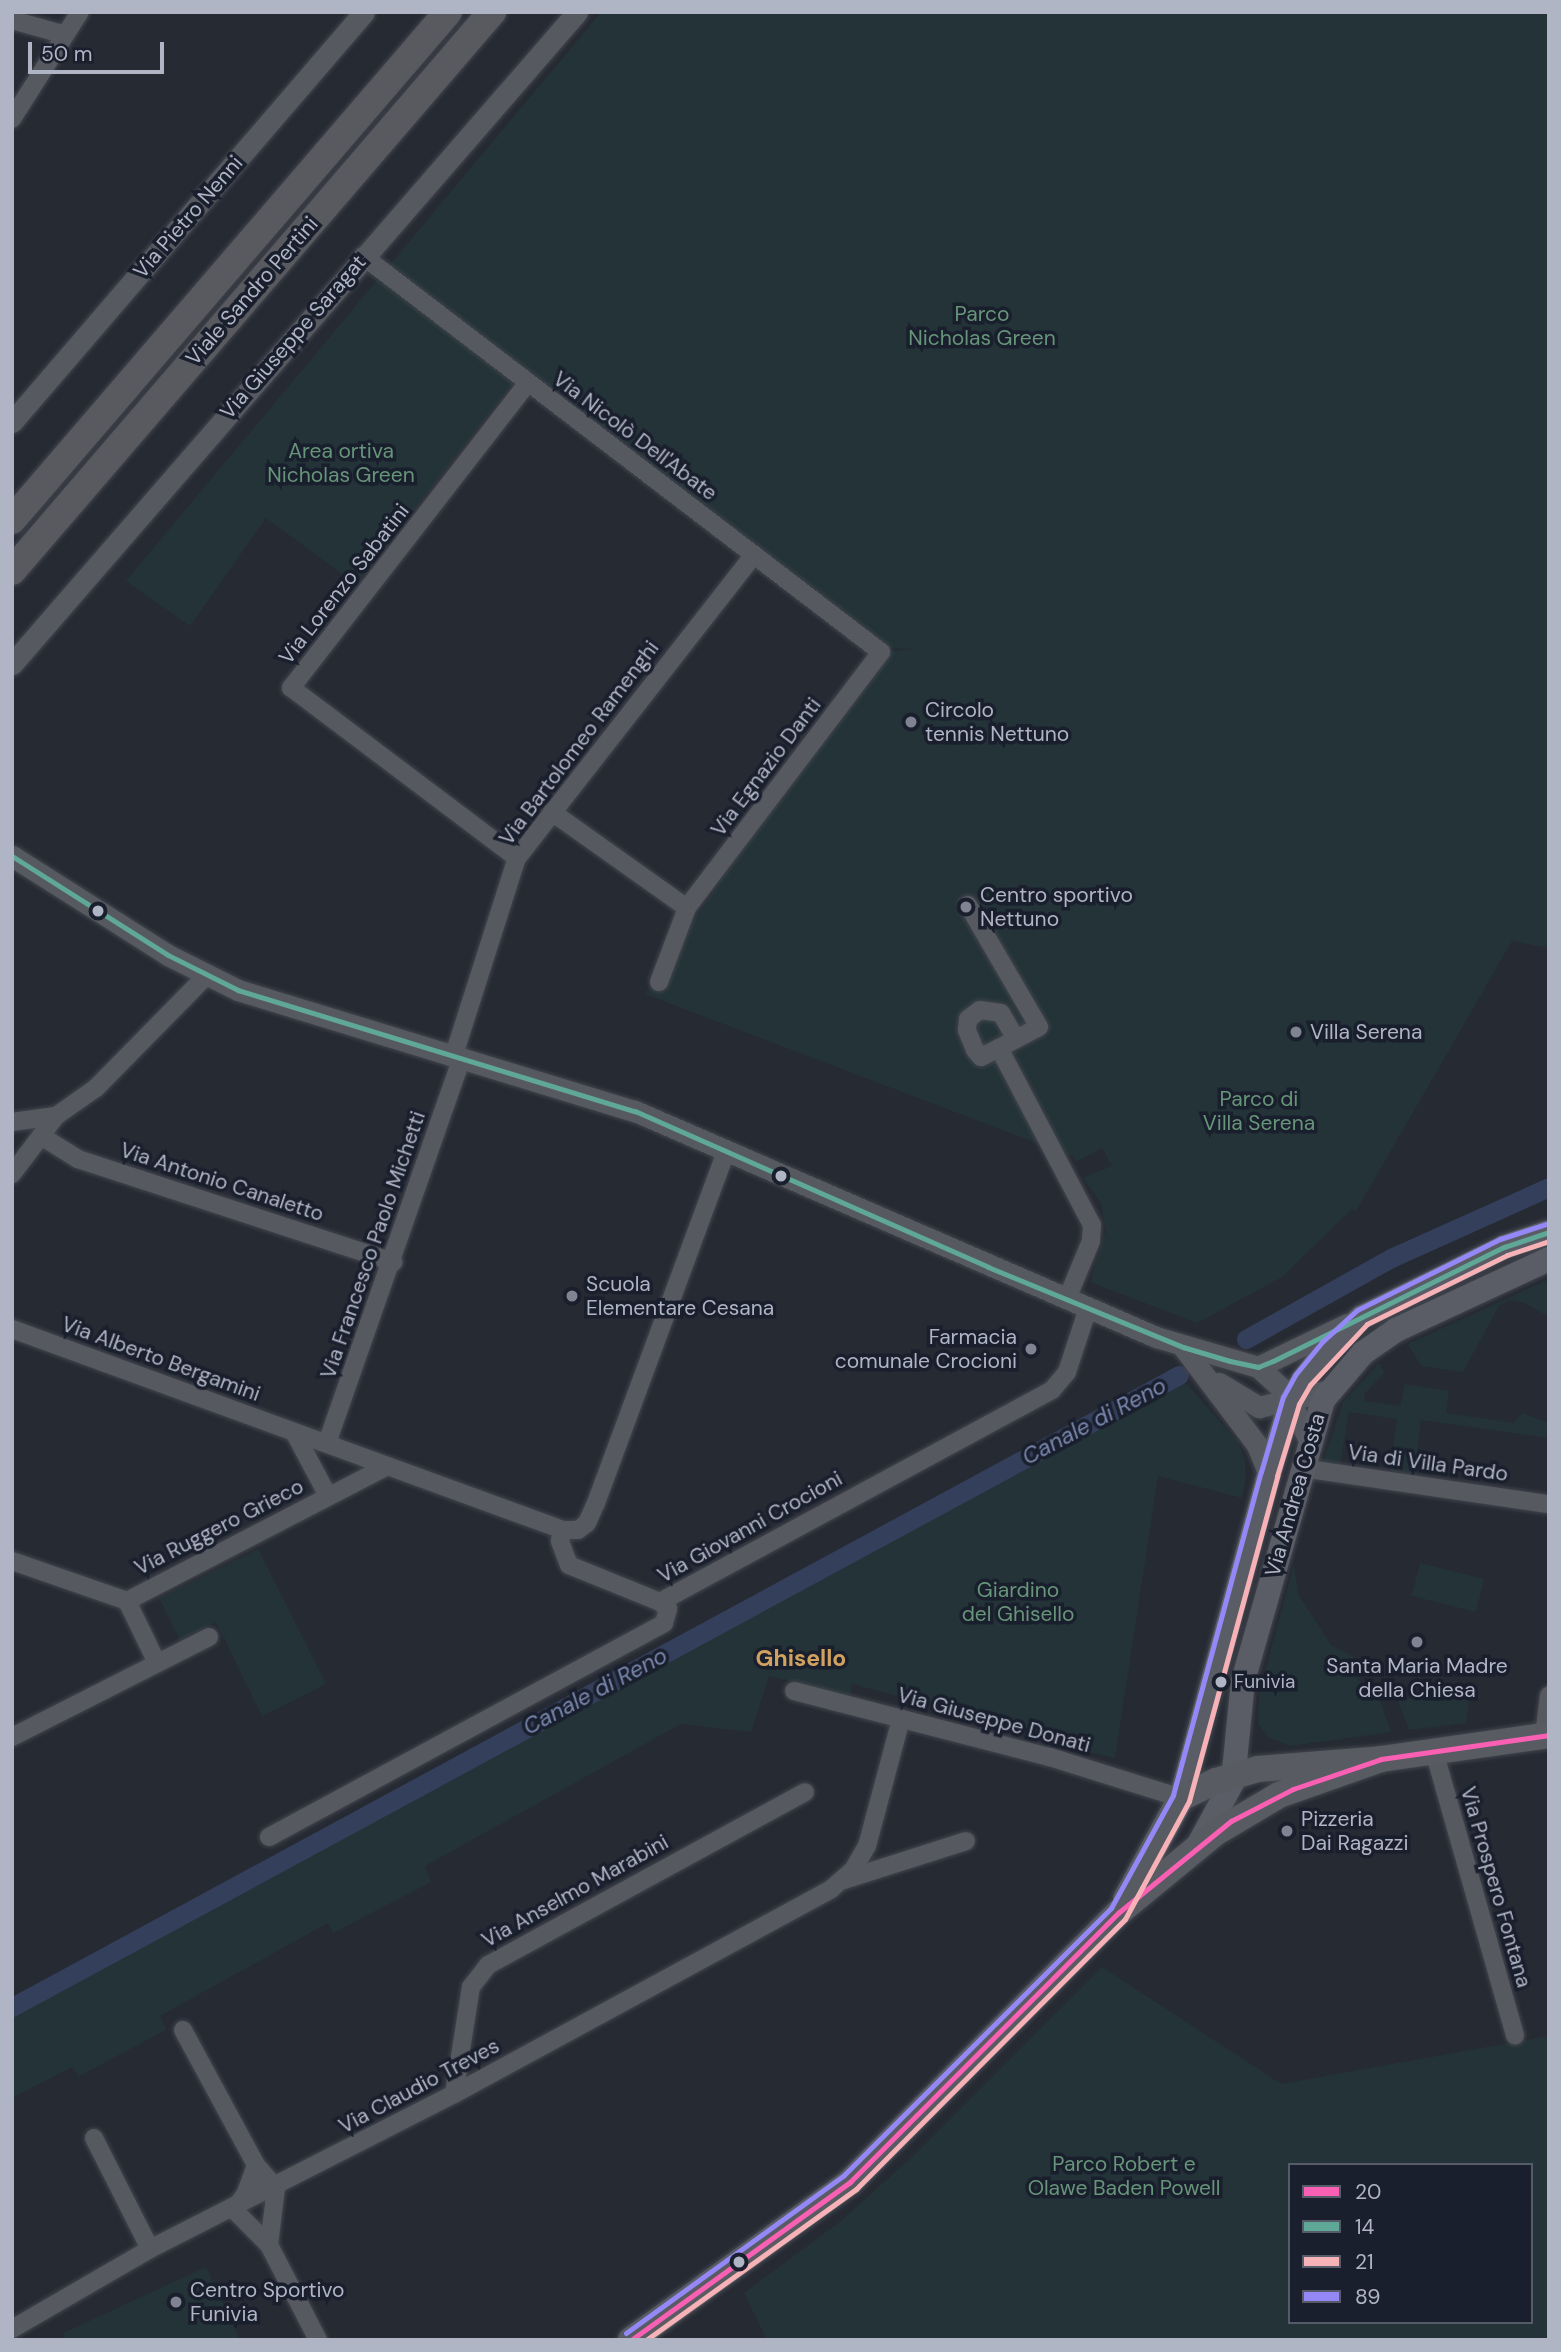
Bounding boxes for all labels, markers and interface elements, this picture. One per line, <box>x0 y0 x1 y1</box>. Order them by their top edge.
scale bar <box>32 28 168 72</box>
text: 50 m <box>41 40 92 68</box>
street label: Via Pietro Nenni <box>128 151 248 283</box>
street label: Viale Sandro Pertini <box>181 212 323 370</box>
street label: Via Giuseppe Saragat <box>215 250 371 424</box>
park label: Parco Nicholas Green <box>908 301 1056 351</box>
street label: Via Nicolò Dell'Abate <box>548 366 722 506</box>
park label: Area ortiva Nicholas Green <box>267 438 415 488</box>
street label: Via Lorenzo Sabatini <box>274 499 414 669</box>
street label: Via Bartolomeo Ramenghi <box>494 636 664 850</box>
street label: Via Egnazio Danti <box>706 693 826 841</box>
place label: Circolo tennis Nettuno <box>925 697 1069 747</box>
marker: Circolo tennis Nettuno <box>903 714 919 730</box>
place label: Centro sportivo Nettuno <box>980 882 1133 932</box>
marker: Centro sportivo Nettuno <box>958 899 974 915</box>
unlabelled marker <box>91 904 105 918</box>
place label: Villa Serena <box>1310 1019 1422 1045</box>
marker: Villa Serena <box>1288 1024 1304 1040</box>
park label: Parco di Villa Serena <box>1203 1086 1315 1136</box>
street label: Via Francesco Paolo Michetti <box>315 1108 431 1382</box>
street label: Via Antonio Canaletto <box>117 1137 327 1227</box>
unlabelled marker <box>774 1169 788 1183</box>
place label: Scuola Elementare Cesana <box>586 1271 774 1321</box>
marker: Scuola Elementare Cesana <box>564 1288 580 1304</box>
street label: Via Alberto Bergamini <box>58 1311 264 1407</box>
place label: Farmacia comunale Crocioni <box>835 1324 1017 1374</box>
marker: Farmacia comunale Crocioni <box>1023 1341 1039 1357</box>
water label: Canale di Reno <box>1017 1371 1171 1471</box>
street label: Via Andrea Costa <box>1260 1410 1330 1580</box>
street label: Via di Villa Pardo <box>1346 1439 1510 1487</box>
street label: Via Giovanni Crocioni <box>653 1466 847 1588</box>
street label: Via Ruggero Grieco <box>130 1474 308 1580</box>
park label: Giardino del Ghisello <box>962 1577 1074 1627</box>
marker: Santa Maria Madre della Chiesa <box>1409 1634 1425 1650</box>
water label: Canale di Reno <box>518 1641 672 1741</box>
district label: Ghisello <box>756 1644 846 1672</box>
place label: Santa Maria Madre della Chiesa <box>1326 1653 1508 1703</box>
place label: Funivia <box>1234 1671 1295 1693</box>
marker: Funivia <box>1214 1675 1228 1689</box>
street label: Via Giuseppe Donati <box>895 1682 1093 1758</box>
street label: Via Prospero Fontana <box>1455 1784 1537 1990</box>
place label: Pizzeria Dai Ragazzi <box>1301 1806 1409 1856</box>
marker: Pizzeria Dai Ragazzi <box>1279 1823 1295 1839</box>
street label: Via Anselmo Marabini <box>477 1829 673 1953</box>
street label: Via Claudio Treves <box>334 2033 504 2139</box>
park label: Parco Robert e Olawe Baden Powell <box>1028 2151 1220 2201</box>
legend <box>1288 2163 1533 2324</box>
text: 20 <box>1355 2178 1381 2206</box>
text: 14 <box>1355 2213 1374 2241</box>
text: 21 <box>1355 2248 1374 2276</box>
unlabelled marker <box>732 2255 746 2269</box>
place label: Centro Sportivo Funivia <box>190 2277 344 2327</box>
text: 89 <box>1355 2283 1380 2311</box>
marker: Centro Sportivo Funivia <box>168 2294 184 2310</box>

